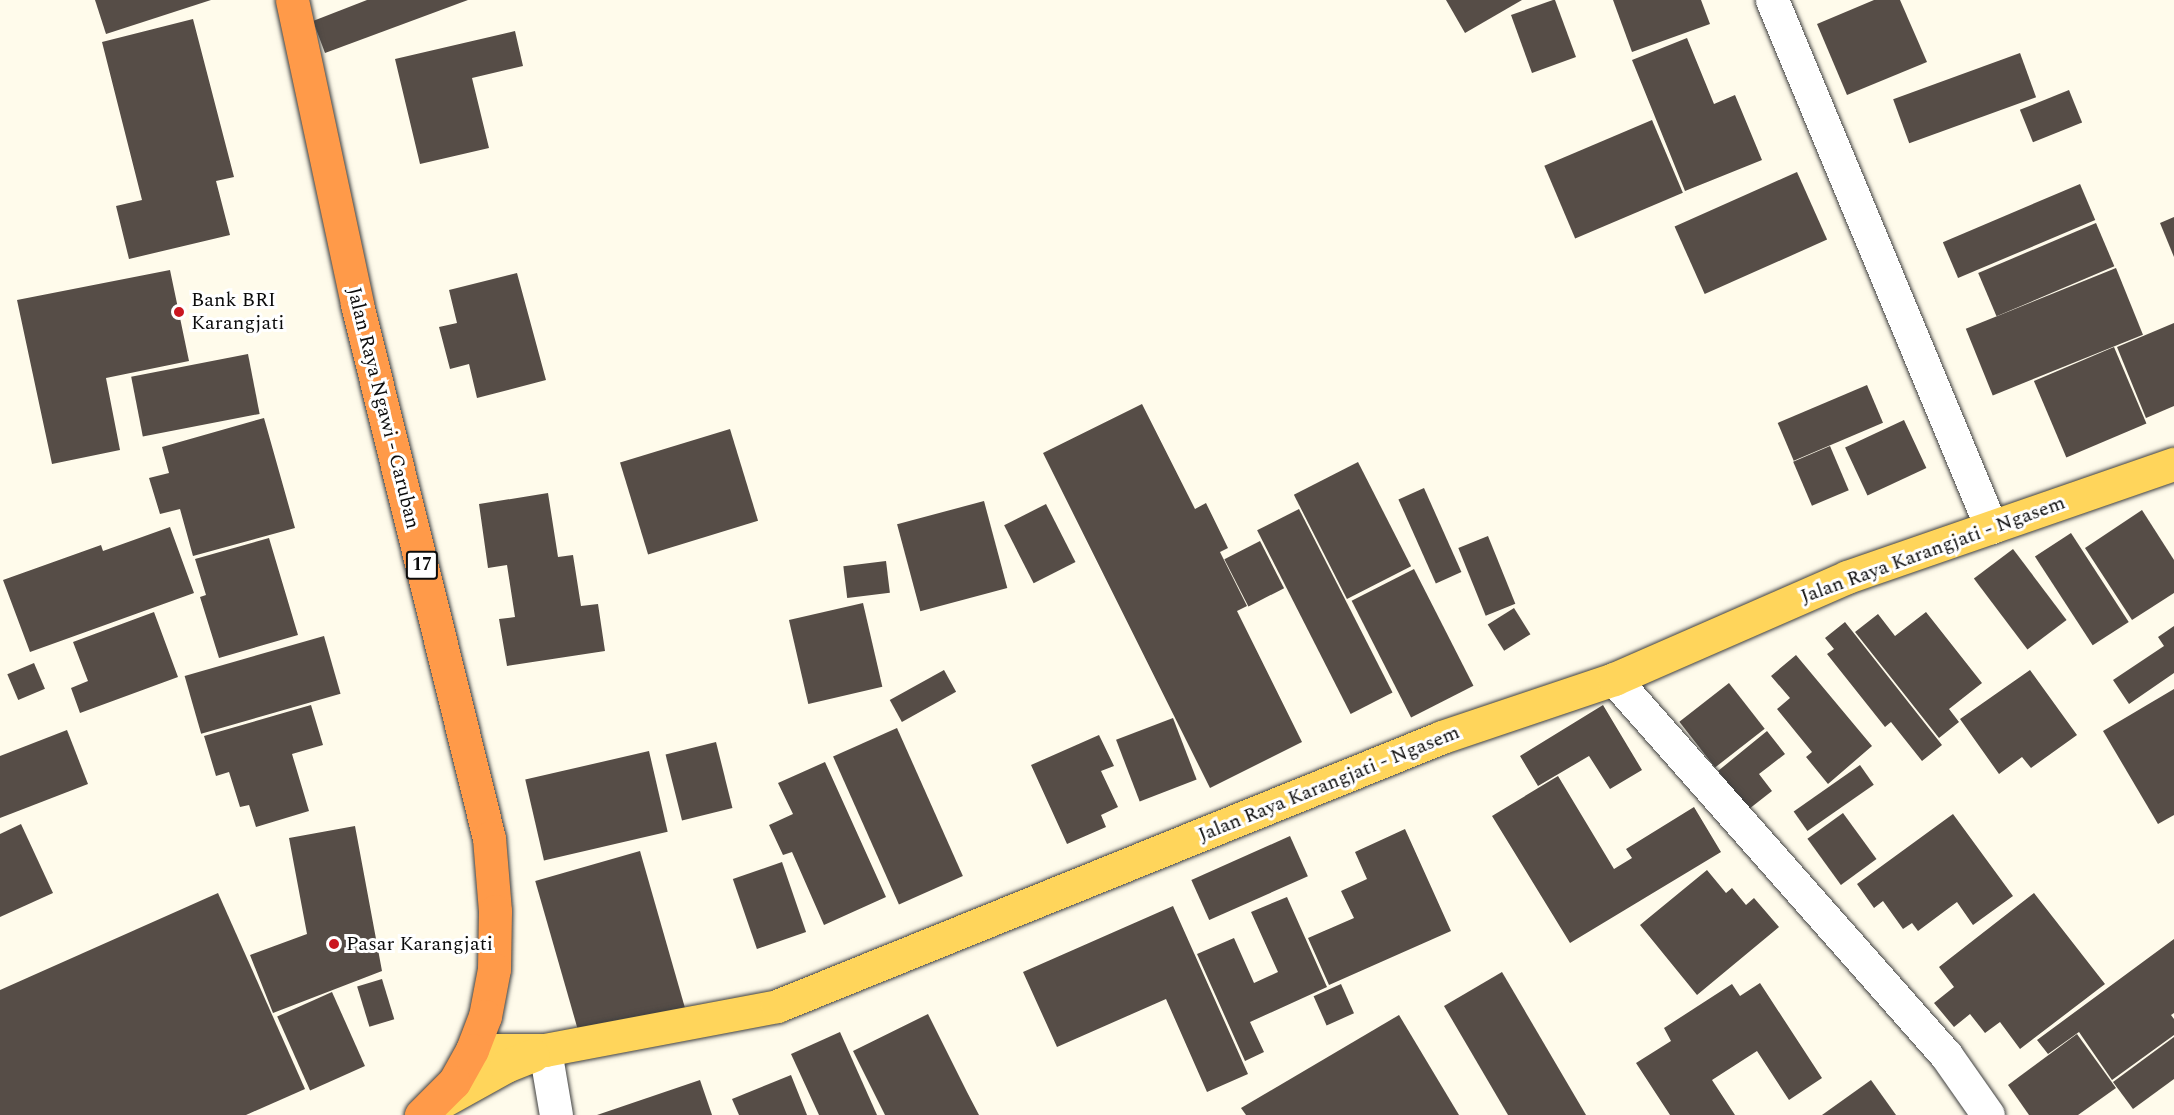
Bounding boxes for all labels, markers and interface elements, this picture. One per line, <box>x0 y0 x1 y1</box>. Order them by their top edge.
street label: Jalan Raya Ngawi - Caruban <box>341 285 425 531</box>
place label: Bank BRI Karangjati <box>191 288 285 335</box>
marker: Bank BRI Karangjati <box>172 305 186 319</box>
street label: Jalan Raya Karangjati - Ngasem <box>1797 491 2069 609</box>
road number: 17 <box>406 550 438 580</box>
street label: Jalan Raya Karangjati - Ngasem <box>1195 720 1463 848</box>
place label: Pasar Karangjati <box>346 932 493 956</box>
marker: Pasar Karangjati <box>327 937 341 951</box>

